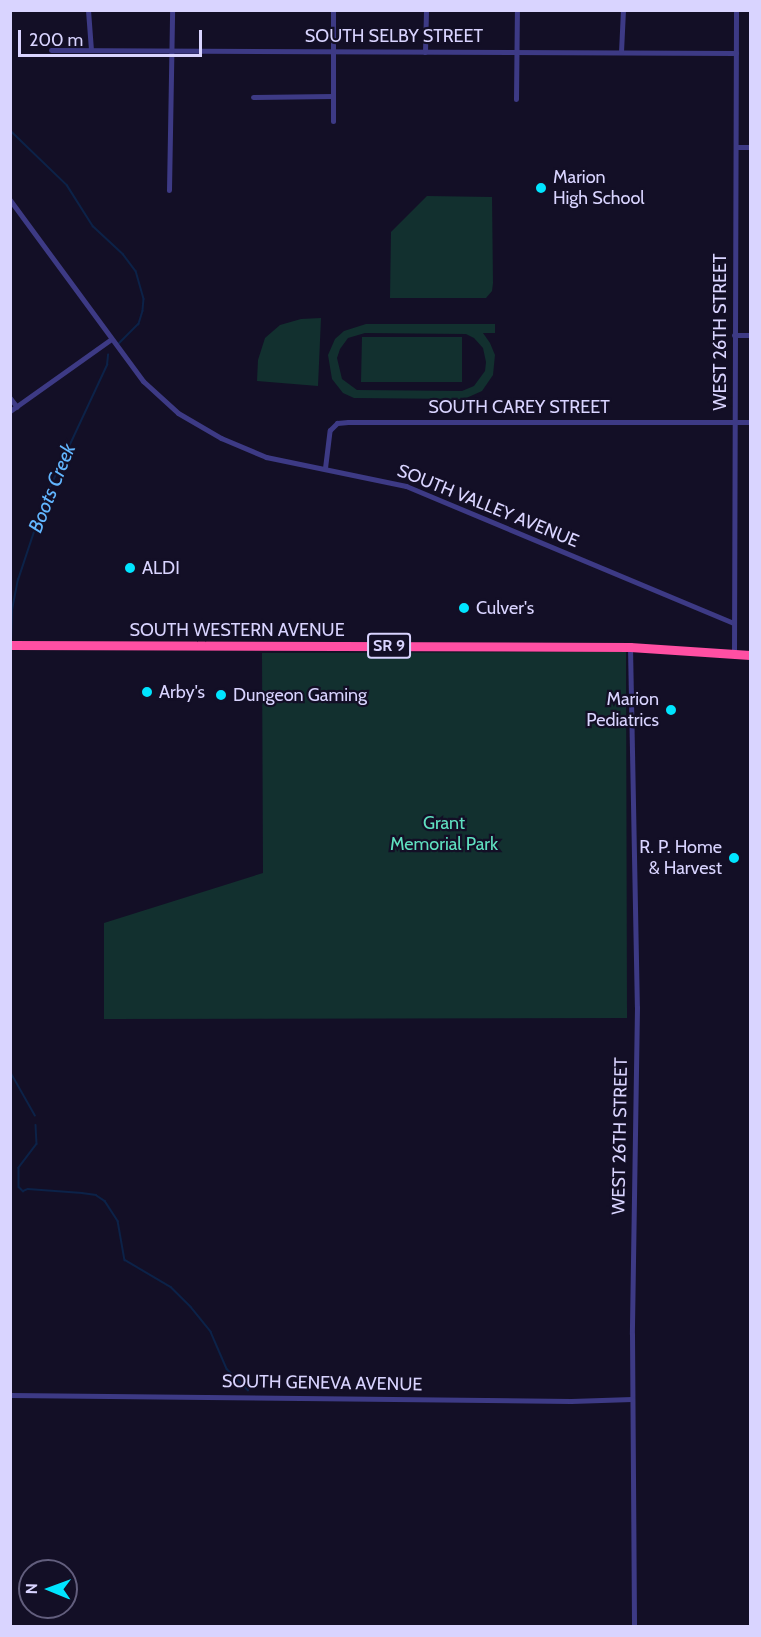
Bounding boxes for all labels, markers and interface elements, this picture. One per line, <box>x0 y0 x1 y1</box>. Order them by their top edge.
scale bar <box>21 18 206 56</box>
street label: SOUTH SELBY STREET <box>305 25 483 47</box>
text: 200 m <box>29 29 83 51</box>
place label: Marion High School <box>553 167 645 210</box>
marker: Marion High School <box>534 181 548 195</box>
street label: WEST 26TH STREET <box>709 253 731 411</box>
street label: SOUTH CAREY STREET <box>428 396 610 418</box>
water label: Boots Creek <box>23 440 81 536</box>
street label: SOUTH VALLEY AVENUE <box>394 460 582 552</box>
place label: ALDI <box>142 557 180 579</box>
marker: ALDI <box>123 561 137 575</box>
place label: Culver's <box>476 597 534 619</box>
marker: Culver's <box>457 601 471 615</box>
street label: SOUTH WESTERN AVENUE <box>129 619 345 641</box>
road number: SR 9 <box>366 633 412 659</box>
place label: Arby's <box>159 681 205 703</box>
place label: Dungeon Gaming <box>233 684 367 706</box>
marker: Arby's <box>140 685 154 699</box>
marker: Dungeon Gaming <box>214 688 228 702</box>
place label: Marion Pediatrics <box>586 689 659 732</box>
marker: Marion Pediatrics <box>664 703 678 717</box>
park label: Grant Memorial Park <box>390 813 498 856</box>
place label: R. P. Home & Harvest <box>639 837 722 880</box>
marker: R. P. Home & Harvest <box>727 851 741 865</box>
street label: WEST 26TH STREET <box>608 1057 632 1215</box>
street label: SOUTH GENEVA AVENUE <box>222 1370 422 1396</box>
north arrow <box>18 1559 78 1619</box>
text: N <box>22 1583 41 1595</box>

